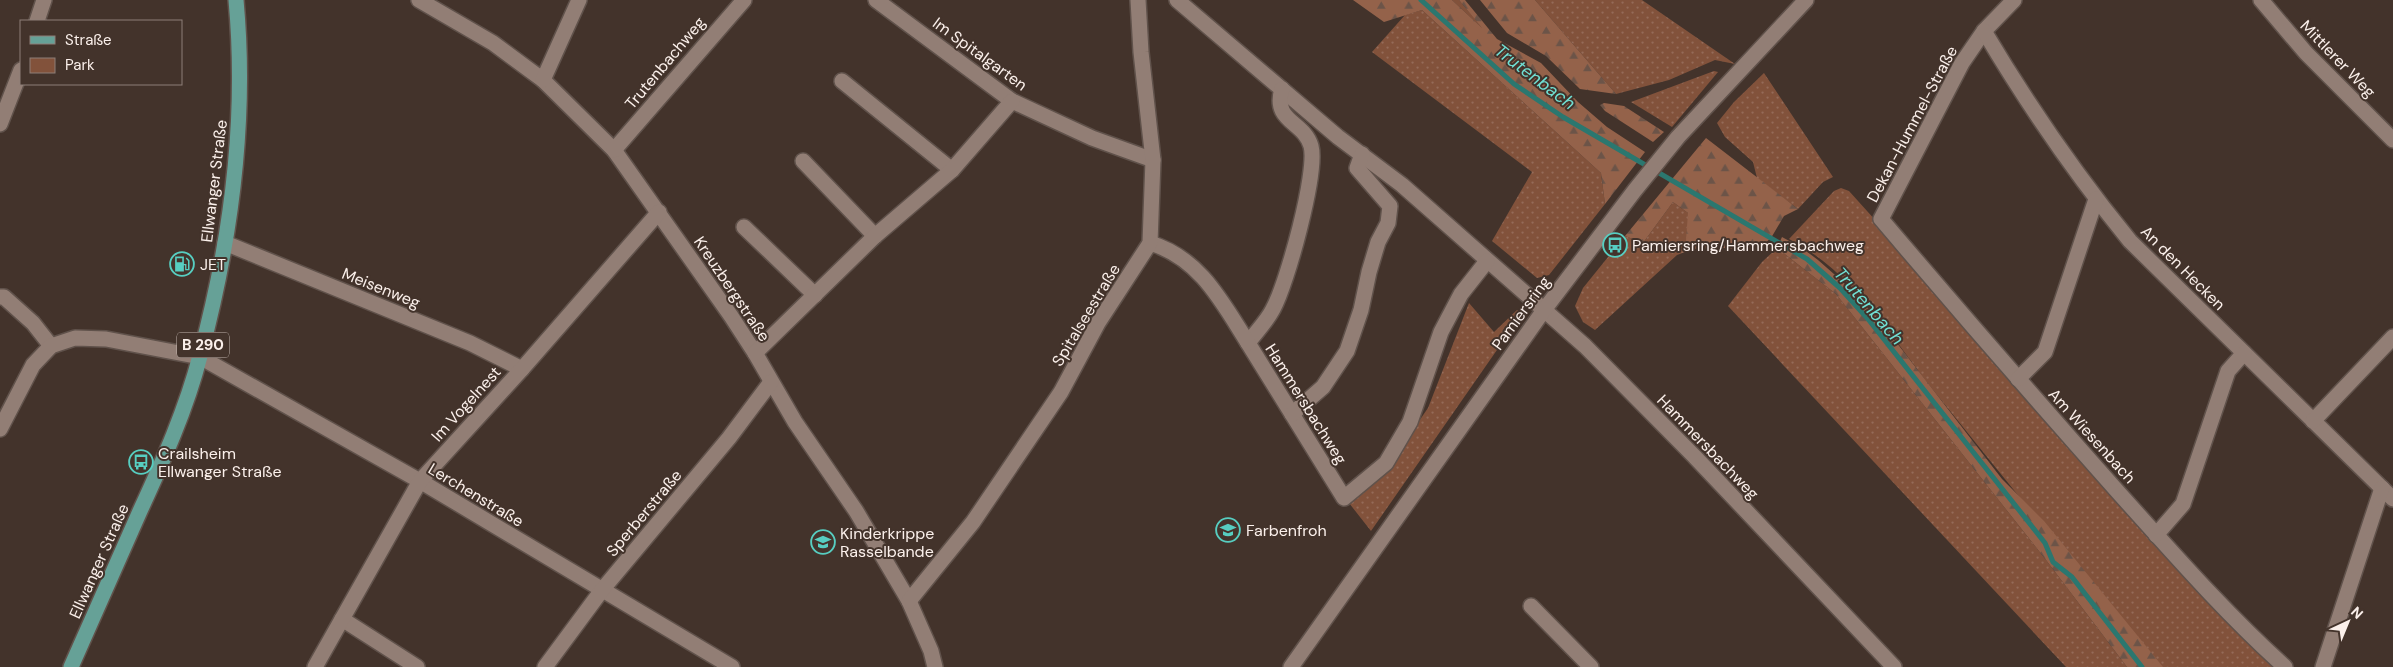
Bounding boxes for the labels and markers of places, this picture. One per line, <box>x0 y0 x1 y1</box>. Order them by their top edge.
bus stop icon: Pamiersring/Hammersbachweg <box>1602 232 1628 258</box>
place label: Pamiersring/Hammersbachweg <box>1632 235 1864 256</box>
fuel station icon: JET <box>169 251 195 277</box>
place label: JET <box>200 254 226 275</box>
place label: Crailsheim Ellwanger Straße <box>158 443 281 482</box>
bus stop icon: Crailsheim Ellwanger Straße <box>128 449 154 475</box>
school or university icon: Farbenfroh <box>1215 517 1241 543</box>
place label: Farbenfroh <box>1246 520 1327 541</box>
place label: Kinderkrippe Rasselbande <box>840 523 934 562</box>
school or university icon: Kinderkrippe Rasselbande <box>810 529 836 555</box>

